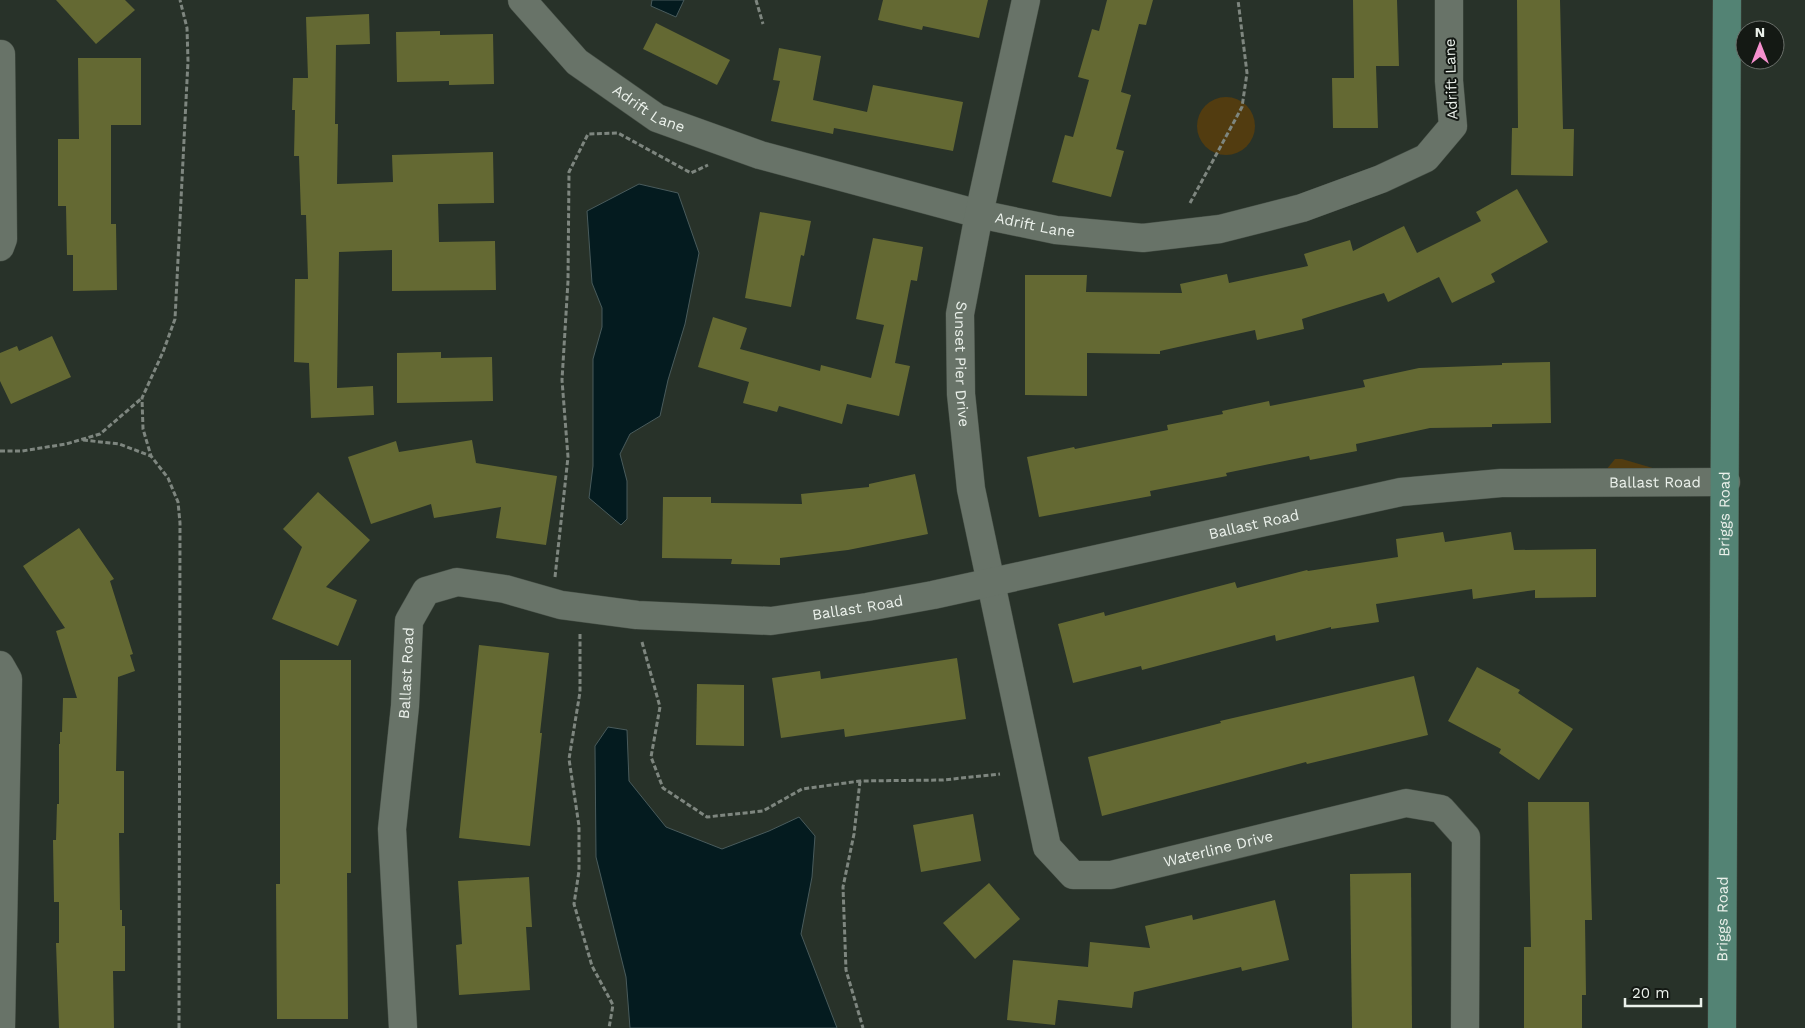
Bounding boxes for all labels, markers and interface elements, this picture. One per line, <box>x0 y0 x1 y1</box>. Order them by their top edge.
north arrow <box>1735 20 1785 70</box>
text: N <box>1755 24 1765 40</box>
street label: Adrift Lane <box>1441 38 1461 120</box>
street label: Adrift Lane <box>609 81 687 136</box>
street label: Adrift Lane <box>993 209 1076 241</box>
street label: Sunset Pier Drive <box>951 300 973 428</box>
street label: Briggs Road <box>1715 471 1734 557</box>
street label: Ballast Road <box>1609 473 1701 492</box>
street label: Ballast Road <box>1207 506 1301 543</box>
street label: Ballast Road <box>811 592 905 624</box>
street label: Ballast Road <box>395 627 418 720</box>
street label: Waterline Drive <box>1162 827 1275 871</box>
street label: Briggs Road <box>1713 876 1732 962</box>
scale bar <box>1625 976 1701 1008</box>
text: 20 m <box>1632 984 1670 1002</box>

